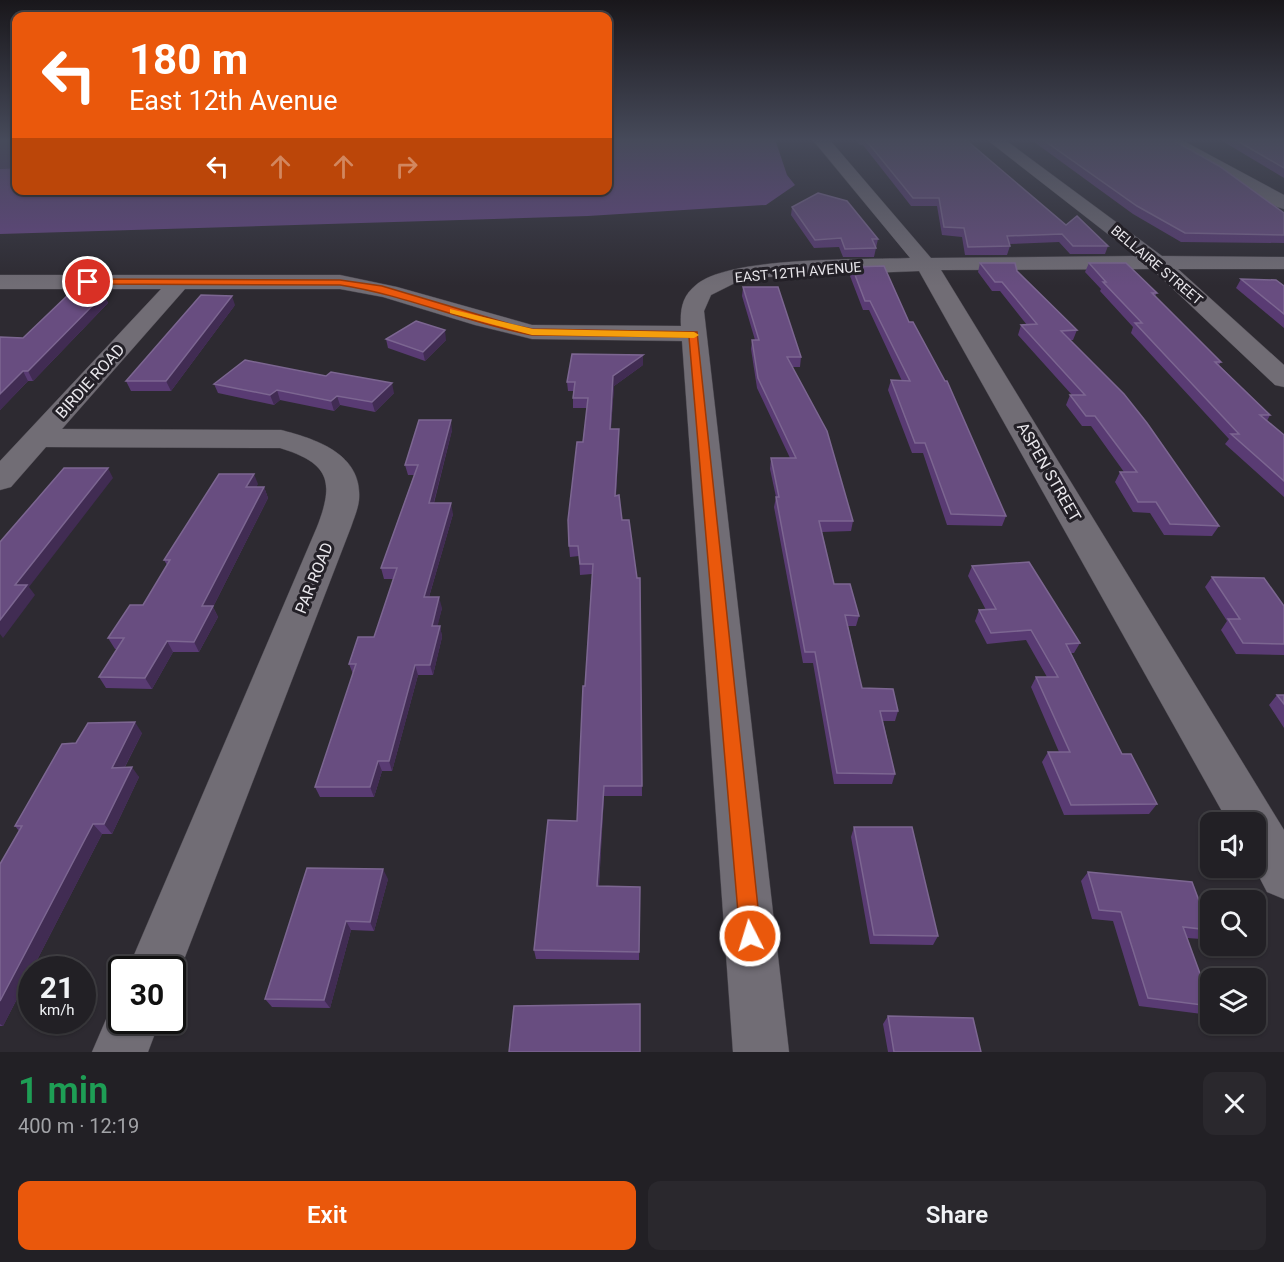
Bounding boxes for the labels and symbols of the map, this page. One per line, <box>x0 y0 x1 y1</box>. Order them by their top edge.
street label: BELLAIRE STREET <box>1108 222 1207 308</box>
pin <box>62 256 113 307</box>
street label: EAST 12TH AVENUE <box>734 258 862 286</box>
street label: BIRDIE ROAD <box>52 340 128 422</box>
street label: ASPEN STREET <box>1013 419 1085 525</box>
street label: PAR ROAD <box>291 540 337 616</box>
position arrow <box>718 904 782 968</box>
speed limit sign: 30 <box>108 956 186 1034</box>

